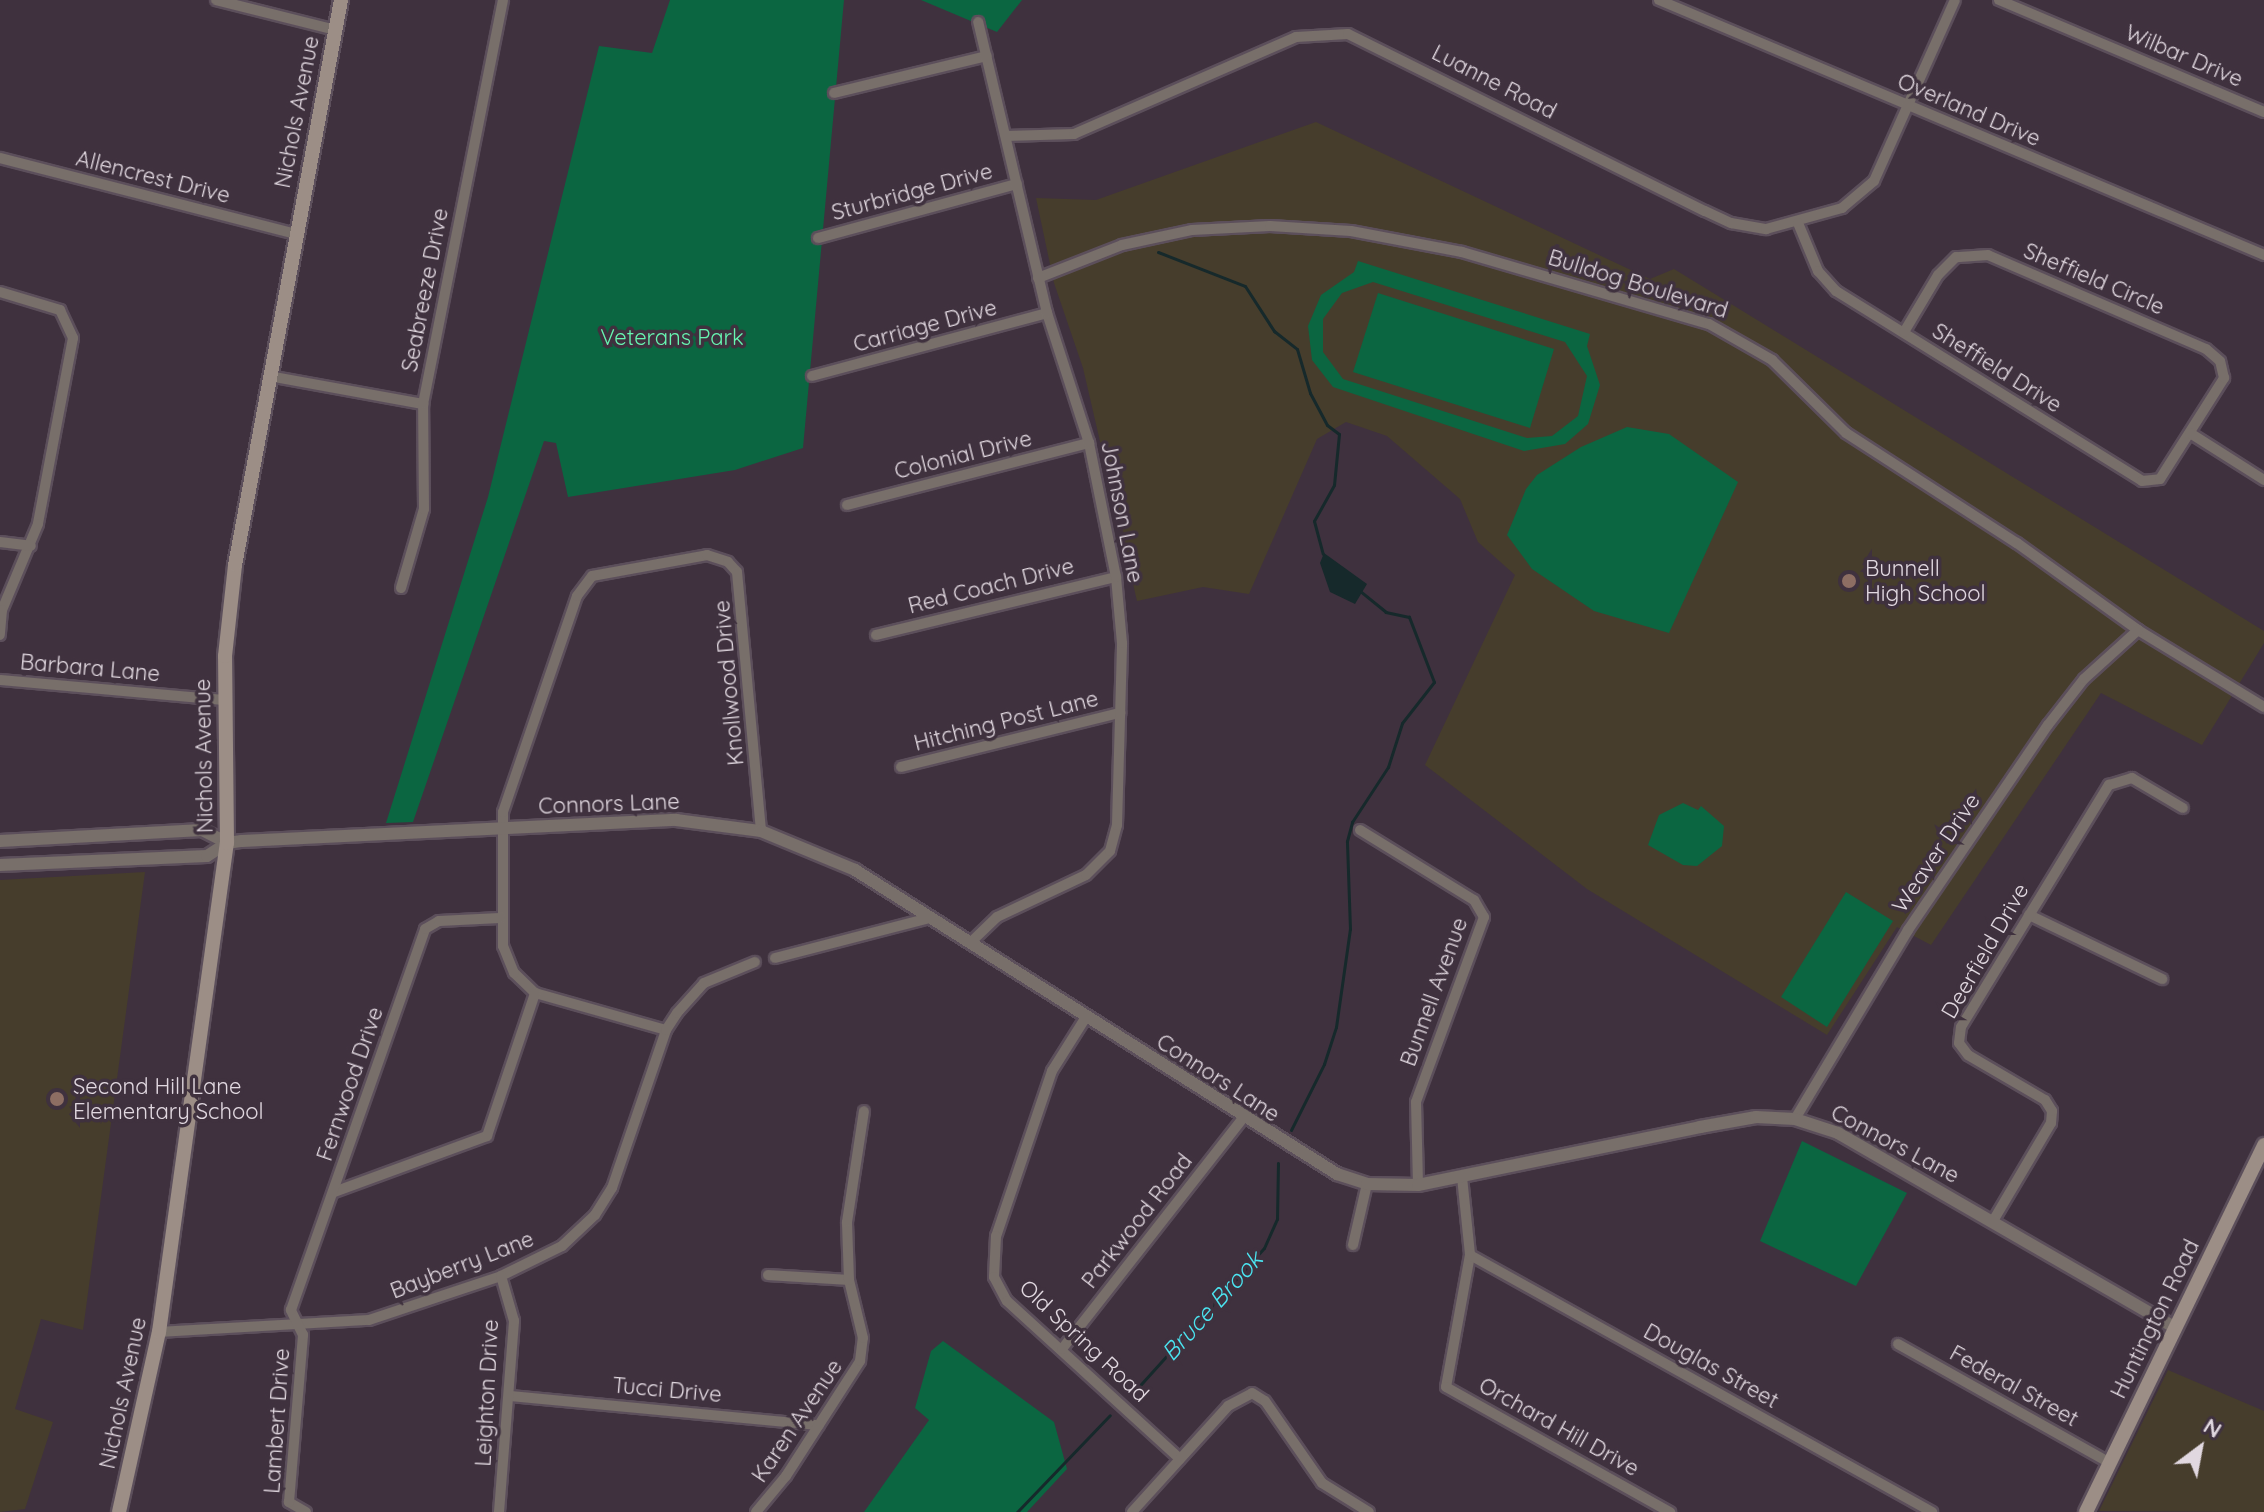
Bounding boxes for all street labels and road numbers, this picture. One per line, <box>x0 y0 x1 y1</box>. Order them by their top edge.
street label: Wilbar Drive <box>2121 19 2247 93</box>
street label: Nichols Avenue <box>269 34 325 190</box>
street label: Luanne Road <box>1427 39 1561 125</box>
street label: Overland Drive <box>1894 68 2044 152</box>
street label: Allencrest Drive <box>73 145 233 209</box>
street label: Sturbridge Drive <box>829 158 995 226</box>
street label: Seabreeze Drive <box>396 206 454 374</box>
street label: Sheffield Circle <box>2020 238 2168 320</box>
street label: Bulldog Boulevard <box>1545 244 1731 324</box>
street label: Carriage Drive <box>850 294 1000 358</box>
street label: Sheffield Drive <box>1928 318 2066 418</box>
street label: Colonial Drive <box>892 425 1034 485</box>
street label: Johnson Lane <box>1095 439 1149 585</box>
street label: Red Coach Drive <box>905 553 1077 619</box>
street label: Knollwood Drive <box>709 599 749 767</box>
street label: Barbara Lane <box>19 649 161 687</box>
street label: Nichols Avenue <box>189 679 219 833</box>
street label: Hitching Post Lane <box>911 685 1101 757</box>
street label: Connors Lane <box>538 788 680 820</box>
street label: Weaver Drive <box>1887 788 1985 918</box>
street label: Deerfield Drive <box>1936 879 2034 1023</box>
street label: Bunnell Avenue <box>1395 914 1473 1070</box>
street label: Fernwood Drive <box>311 1004 389 1164</box>
street label: Connors Lane <box>1152 1028 1284 1128</box>
street label: Connors Lane <box>1826 1099 1964 1189</box>
street label: Parkwood Road <box>1076 1148 1198 1294</box>
street label: Bayberry Lane <box>387 1226 537 1304</box>
street label: Huntington Road <box>2105 1235 2205 1403</box>
street label: Old Spring Road <box>1014 1274 1154 1408</box>
street label: Nichols Avenue <box>94 1315 152 1471</box>
street label: Douglas Street <box>1639 1318 1783 1414</box>
street label: Leighton Drive <box>470 1319 504 1467</box>
street label: Federal Street <box>1945 1340 2083 1432</box>
street label: Lambert Drive <box>259 1347 295 1495</box>
street label: Karen Avenue <box>746 1355 848 1487</box>
street label: Tucci Drive <box>611 1372 723 1408</box>
street label: Orchard Hill Drive <box>1474 1372 1644 1482</box>

